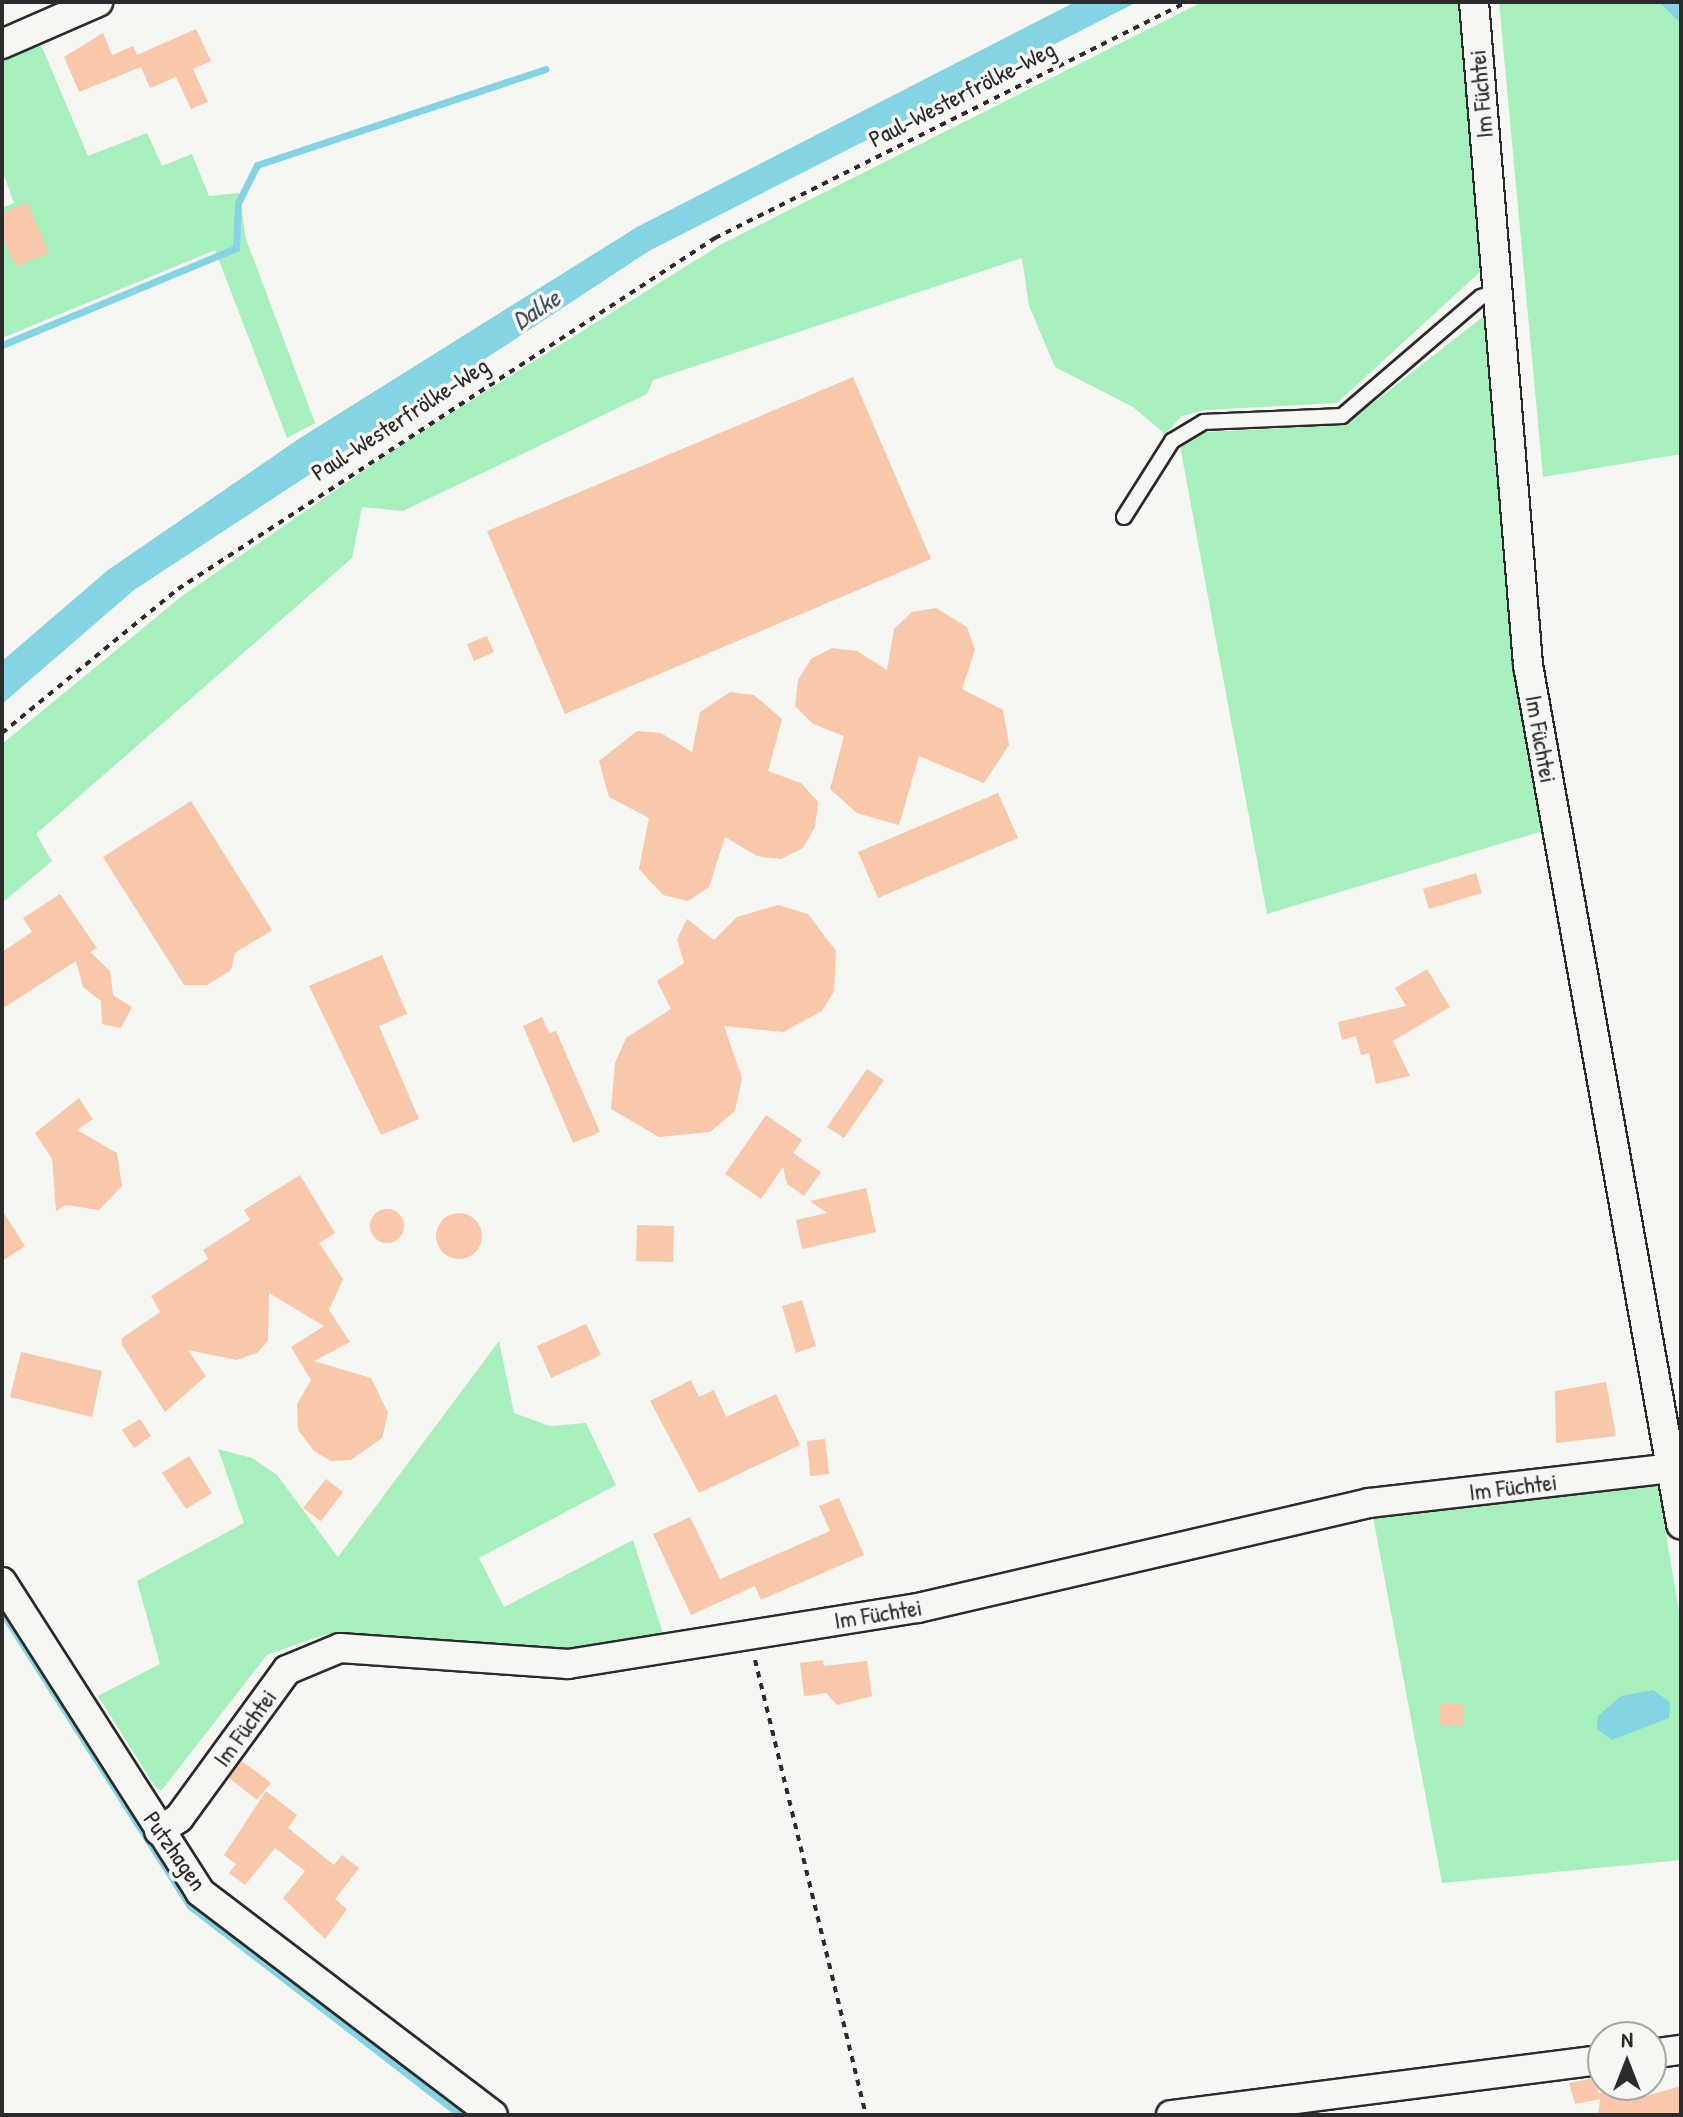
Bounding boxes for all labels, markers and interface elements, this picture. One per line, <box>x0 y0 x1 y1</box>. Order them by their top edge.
street label: Paul-Westerfrölke-Weg <box>864 35 1060 153</box>
street label: Im Füchtei <box>1463 49 1499 139</box>
water label: Dalke <box>506 282 566 336</box>
street label: Paul-Westerfrölke-Weg <box>306 351 494 487</box>
street label: Im Füchtei <box>1519 693 1563 785</box>
street label: Im Füchtei <box>1467 1467 1559 1507</box>
street label: Im Füchtei <box>832 1593 924 1635</box>
street label: Im Füchtei <box>207 1684 283 1772</box>
street label: Putzhagen <box>137 1806 213 1896</box>
north arrow <box>1587 2021 1667 2101</box>
text: N <box>1621 2024 1633 2054</box>

